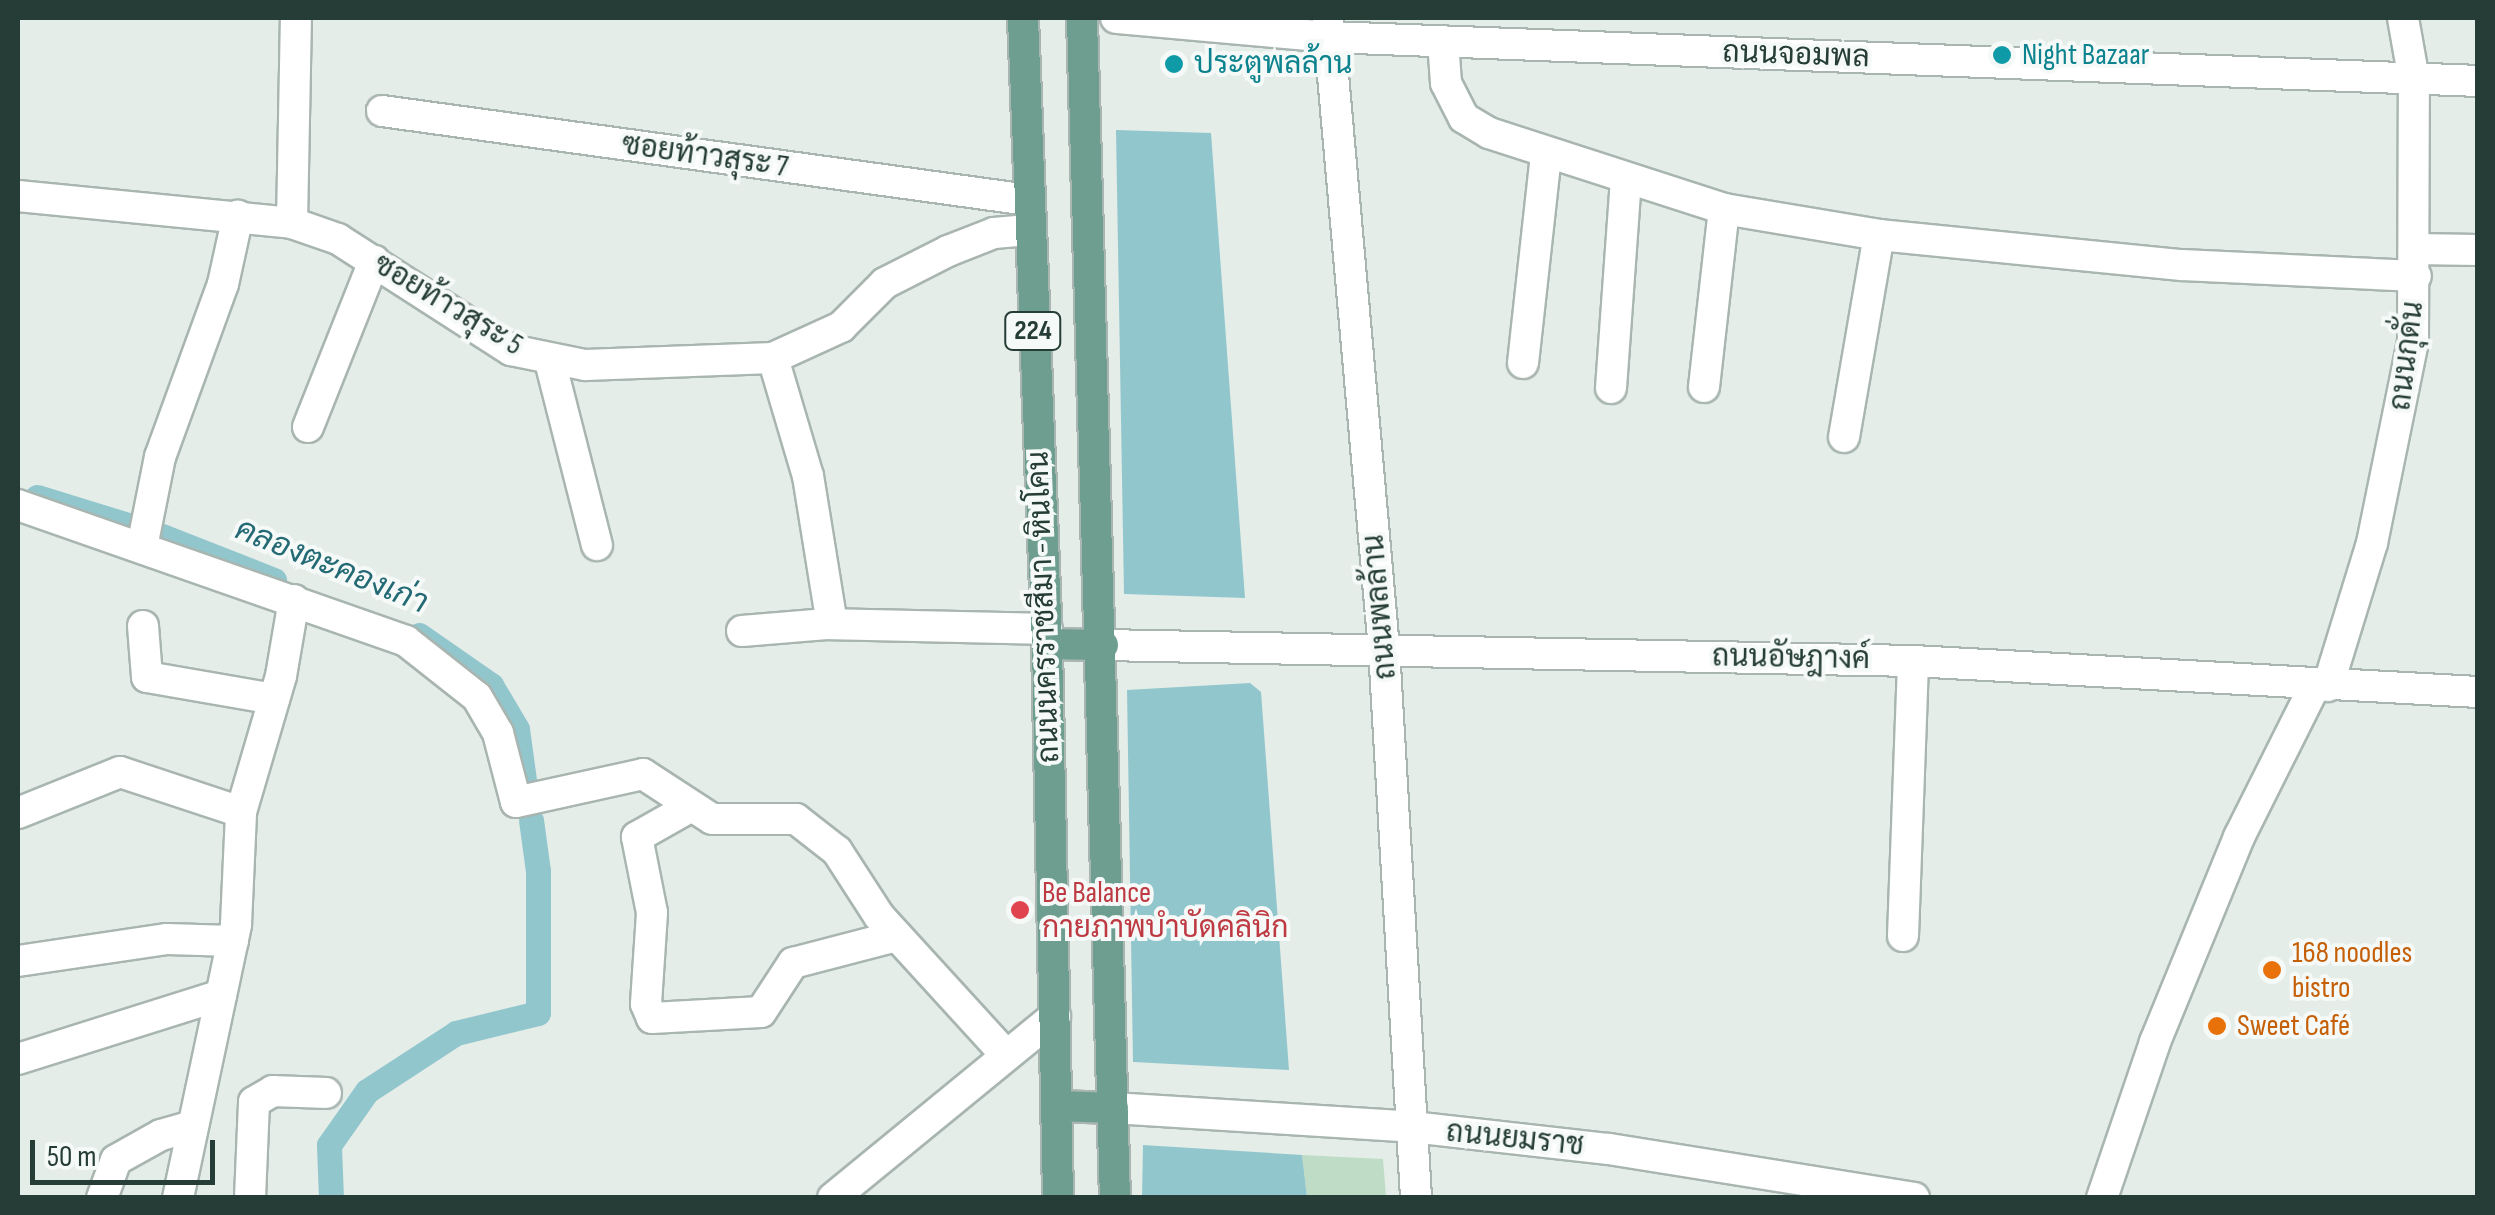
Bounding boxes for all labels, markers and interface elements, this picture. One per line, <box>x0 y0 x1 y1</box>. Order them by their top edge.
street label: ถนนจอมพล <box>1722 34 1870 76</box>
place label: Night Bazaar <box>2022 37 2149 73</box>
marker: Night Bazaar <box>1991 44 2013 66</box>
place label: ประตูพลล้าน <box>1194 46 1352 82</box>
marker: ประตูพลล้าน <box>1163 53 1185 75</box>
street label: ซอยท้าวสุระ 7 <box>620 127 790 185</box>
street label: ซอยท้าวสุระ 5 <box>367 246 529 364</box>
street label: ถนนกุดั่น <box>2382 299 2432 413</box>
road number: 224 <box>1003 308 1063 354</box>
street label: ถนนนครราชสีมา - หินโคน <box>1021 450 1067 764</box>
water label: คลองตะคองเก่า <box>229 511 433 623</box>
street label: ถนนพลล้าน <box>1356 533 1404 681</box>
street label: ถนนอัษฎางค์ <box>1712 639 1870 677</box>
place label: Be Balance กายภาพบำบัดคลินิก <box>1042 875 1289 946</box>
marker: Be Balance กายภาพบำบัดคลินิก <box>1007 897 1033 923</box>
place label: 168 noodles bistro <box>2292 935 2412 1006</box>
marker: 168 noodles bistro <box>2261 959 2283 981</box>
place label: Sweet Café <box>2237 1008 2350 1044</box>
marker: Sweet Café <box>2206 1015 2228 1037</box>
street label: ถนนยมราช <box>1444 1114 1586 1164</box>
scale bar <box>35 1120 220 1182</box>
text: 50 m <box>47 1139 96 1175</box>

